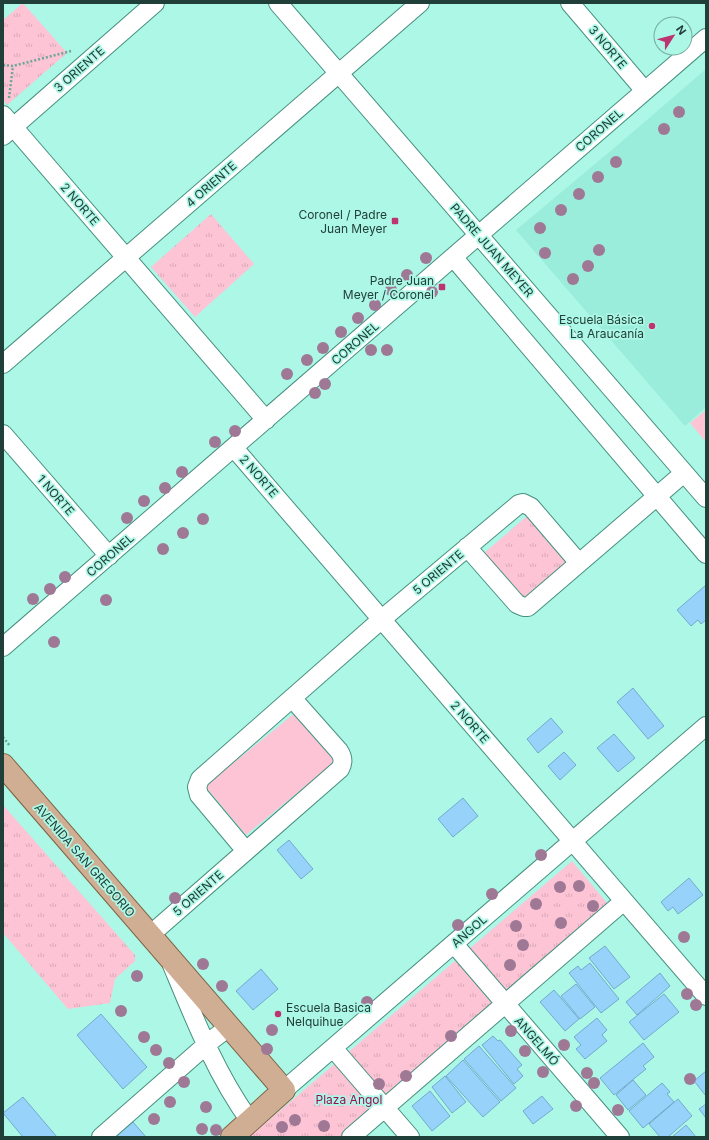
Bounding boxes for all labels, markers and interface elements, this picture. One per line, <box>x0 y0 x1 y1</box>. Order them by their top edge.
north arrow <box>653 16 693 56</box>
street label: 3 NORTE <box>586 22 630 72</box>
text: N <box>673 23 689 38</box>
street label: 3 ORIENTE <box>51 43 107 95</box>
street label: CORONEL <box>572 105 626 155</box>
street label: 4 ORIENTE <box>183 158 239 210</box>
street label: 2 NORTE <box>57 180 103 228</box>
street label: PADRE JUAN MEYER <box>447 200 537 300</box>
place label: Coronel / Padre Juan Meyer <box>298 207 387 236</box>
marker: Coronel / Padre Juan Meyer <box>390 216 400 226</box>
place label: Padre Juan Meyer / Coronel <box>343 273 434 302</box>
marker: Padre Juan Meyer / Coronel <box>437 282 447 292</box>
place label: Escuela Básica La Araucanía <box>559 312 644 341</box>
street label: CORONEL <box>328 318 382 368</box>
marker: Escuela Básica La Araucanía <box>647 321 657 331</box>
street label: 2 NORTE <box>236 452 282 500</box>
street label: 1 NORTE <box>34 472 78 518</box>
street label: CORONEL <box>83 530 137 580</box>
street label: 5 ORIENTE <box>409 546 467 598</box>
street label: 2 NORTE <box>447 698 493 746</box>
street label: AVENIDA SAN GREGORIO <box>32 800 138 920</box>
street label: 5 ORIENTE <box>170 867 226 919</box>
street label: ANGOL <box>448 911 490 951</box>
place label: Escuela Basica Nelquihue <box>286 1000 371 1029</box>
marker: Escuela Basica Nelquihue <box>273 1009 283 1019</box>
street label: ANGELMÓ <box>512 1013 562 1069</box>
park label: Plaza Angol <box>316 1092 382 1107</box>

